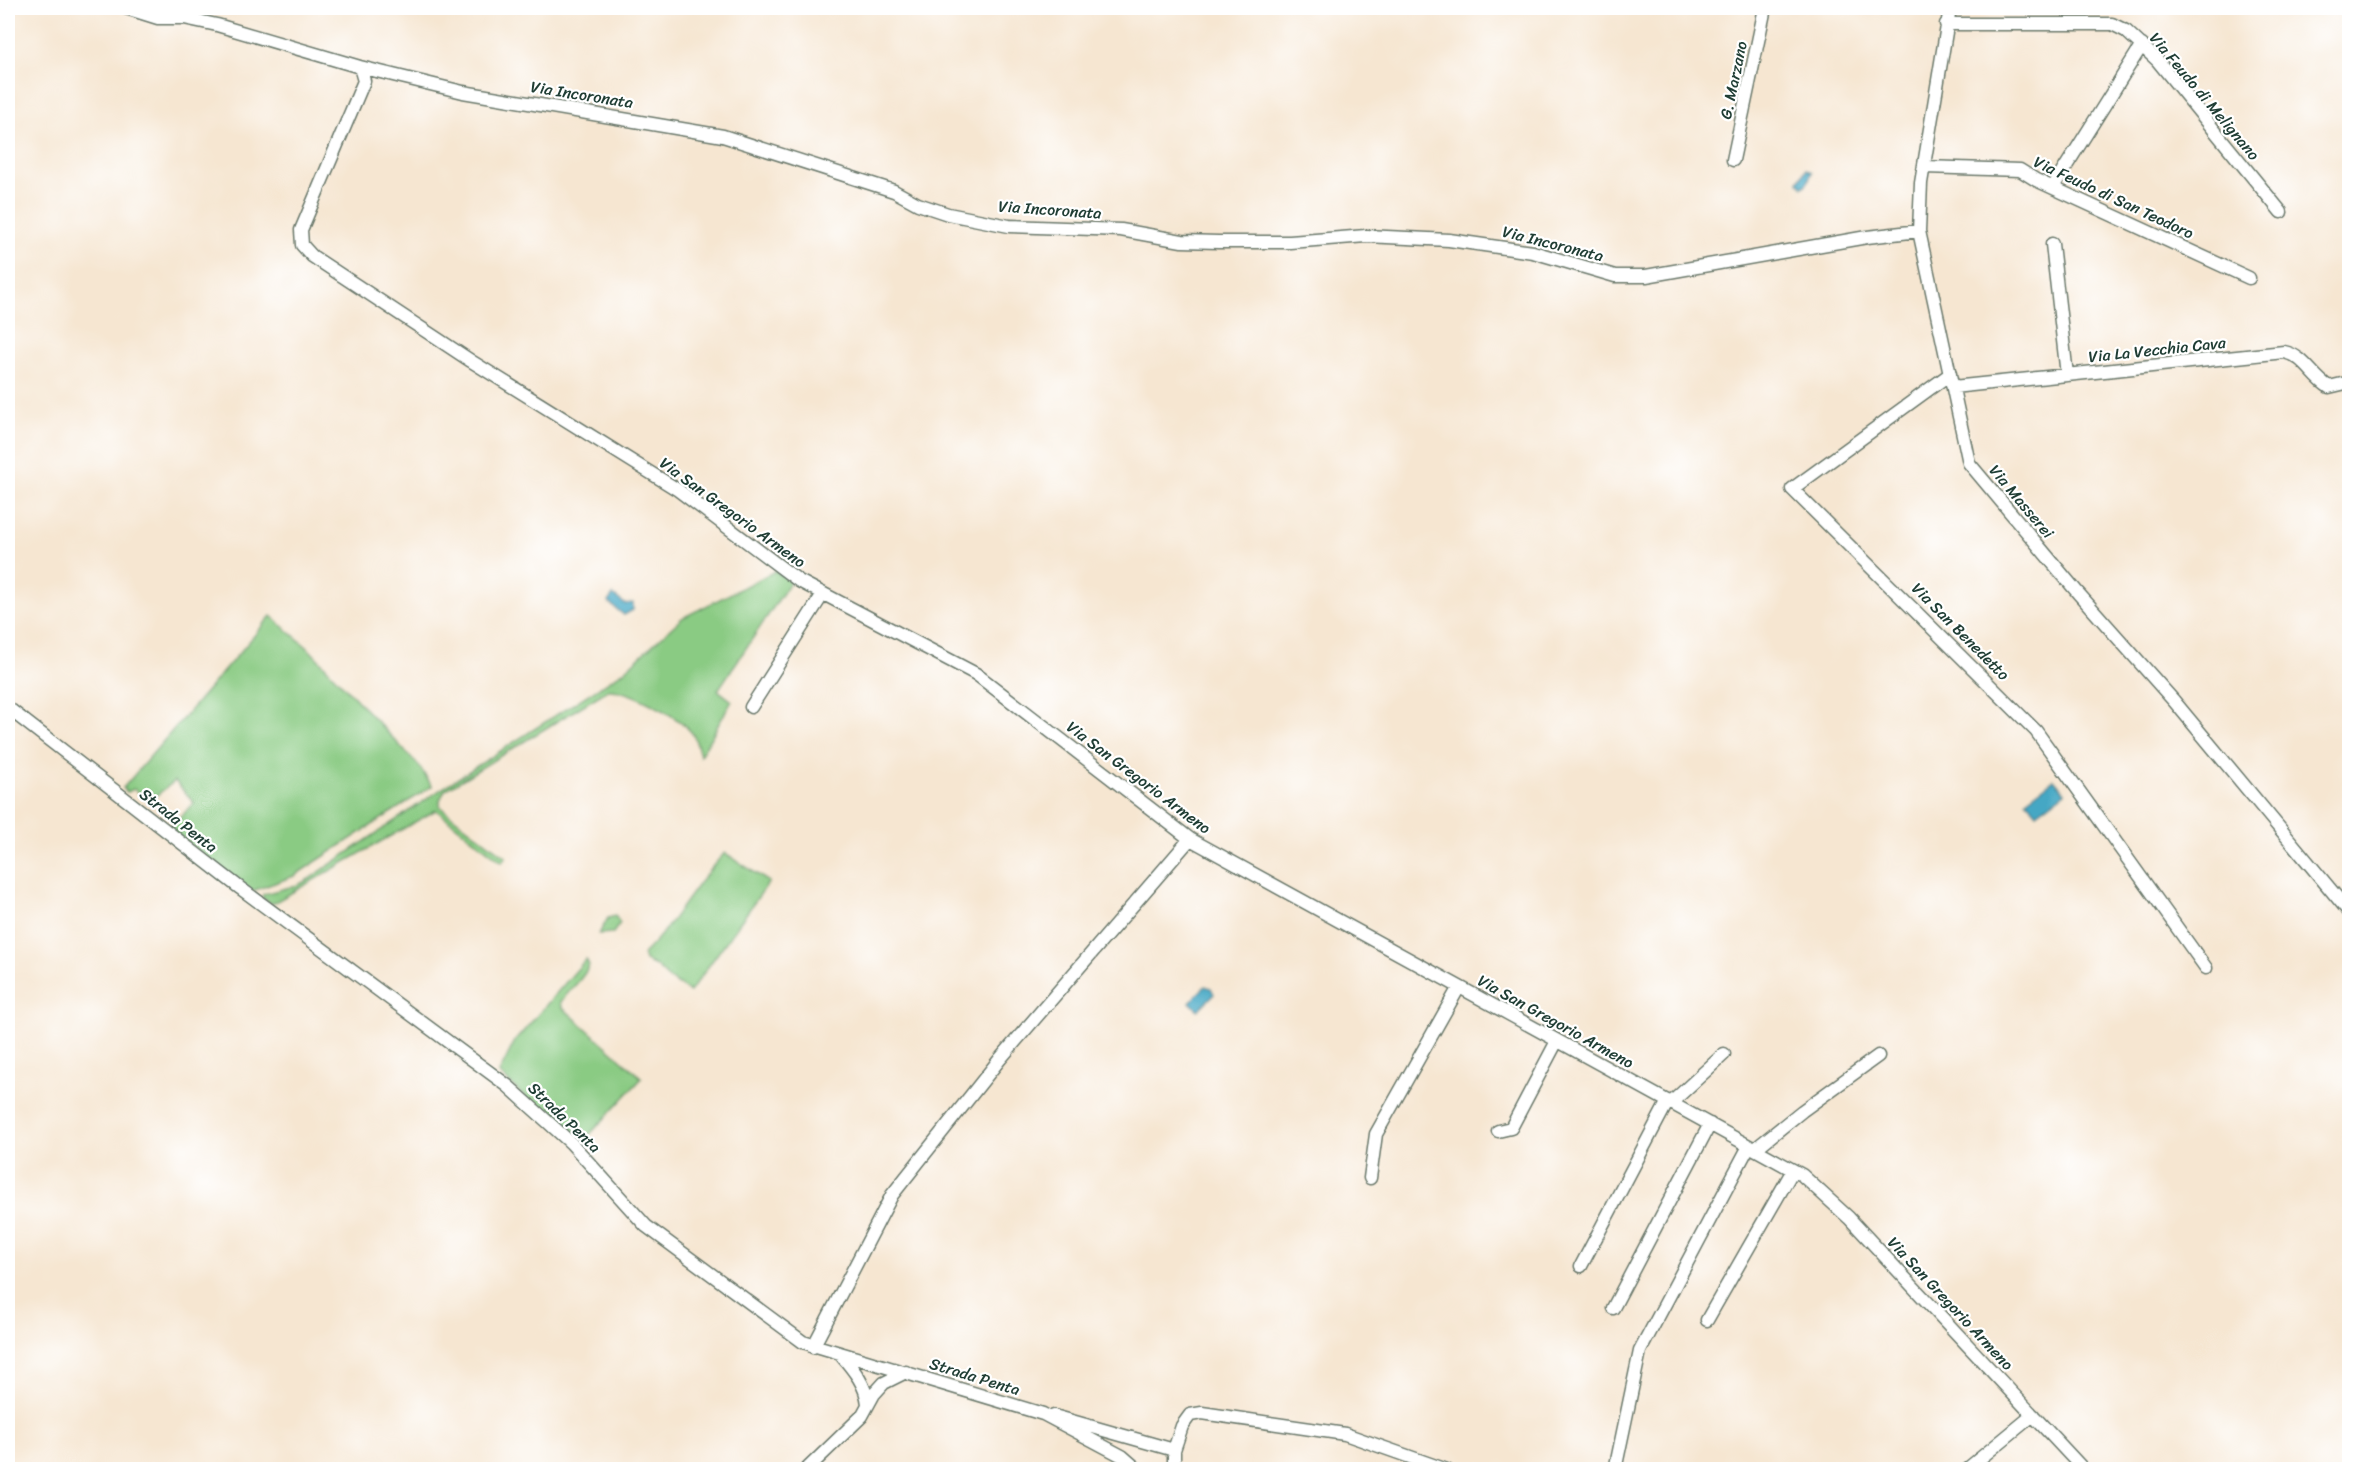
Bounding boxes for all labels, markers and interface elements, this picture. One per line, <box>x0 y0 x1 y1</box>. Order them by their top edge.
street label: Via Feudo di Melignano <box>2142 25 2267 167</box>
street label: G. Marzano <box>1711 38 1756 122</box>
street label: Via Incoronata <box>529 72 635 117</box>
street label: Via Feudo di San Teodoro <box>2029 147 2199 247</box>
street label: Via Incoronata <box>997 191 1103 228</box>
street label: Via Incoronata <box>1499 217 1607 270</box>
street label: Via La Vecchia Cava <box>2087 328 2228 371</box>
street label: Via San Gregorio Armeno <box>653 449 812 576</box>
street label: Via Masserei <box>1982 458 2062 546</box>
street label: Via San Benedetto <box>1905 575 2017 687</box>
street label: Via San Gregorio Armeno <box>1060 713 1217 842</box>
street label: Strada Penta <box>133 780 224 861</box>
street label: Via San Gregorio Armeno <box>1472 966 1640 1077</box>
street label: Strada Penta <box>521 1075 608 1160</box>
street label: Via San Gregorio Armeno <box>1880 1229 2021 1377</box>
street label: Strada Penta <box>926 1349 1024 1404</box>

